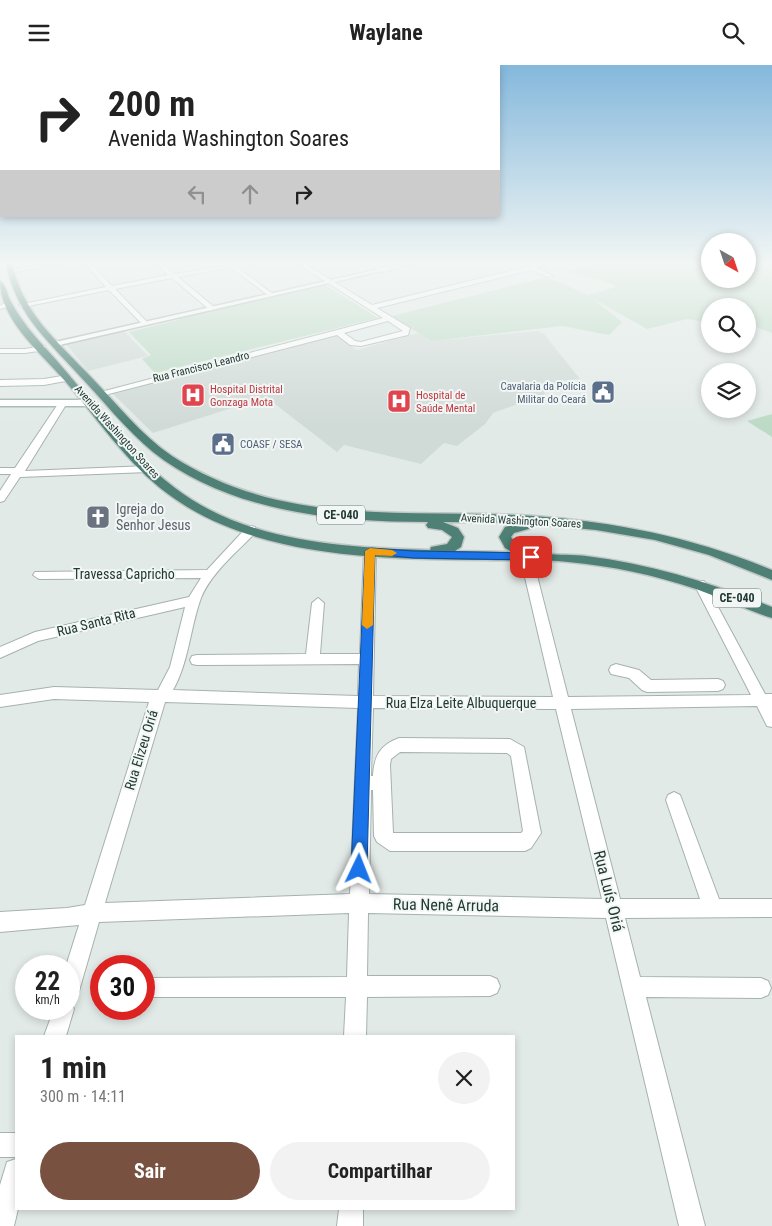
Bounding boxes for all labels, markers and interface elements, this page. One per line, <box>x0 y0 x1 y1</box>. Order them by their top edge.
icon: menu <box>25 19 53 47</box>
icon: search <box>719 19 747 47</box>
text: Waylane <box>349 20 423 45</box>
text: 200 m <box>108 84 195 125</box>
icon: right <box>25 85 90 150</box>
text: Avenida Washington Soares <box>108 126 349 151</box>
icon: left <box>183 180 211 208</box>
icon: ahead <box>236 180 264 208</box>
icon: right <box>289 180 317 208</box>
north arrow <box>701 233 756 287</box>
map controls <box>701 233 756 418</box>
button: search <box>701 298 756 353</box>
street label: Rua Francisco Leandro <box>151 349 251 385</box>
button: layers <box>701 363 756 418</box>
public building icon: Cavalaria da Polícia Militar do Ceará <box>590 379 616 405</box>
place label: Cavalaria da Polícia Militar do Ceará <box>500 380 586 406</box>
hospital icon: Hospital Distrital Gonzaga Mota <box>180 382 206 408</box>
street label: Avenida Washington Soares <box>72 383 162 481</box>
place label: Hospital Distrital Gonzaga Mota <box>210 383 283 409</box>
hospital icon: Hospital de Saúde Mental <box>386 388 412 414</box>
place label: Hospital de Saúde Mental <box>416 389 475 415</box>
public building icon: COASF / SESA <box>210 431 236 457</box>
place label: COASF / SESA <box>240 438 303 451</box>
place label: Igreja do Senhor Jesus <box>116 501 191 533</box>
church icon: Igreja do Senhor Jesus <box>85 504 111 530</box>
road number: CE-040 <box>317 505 365 525</box>
street label: Avenida Washington Soares <box>461 511 581 531</box>
pin <box>510 536 552 578</box>
icon: arrive <box>517 543 545 571</box>
street label: Travessa Capricho <box>73 566 175 582</box>
road number: CE-040 <box>713 589 761 607</box>
street label: Rua Santa Rita <box>55 605 137 639</box>
street label: Rua Elza Leite Albuquerque <box>386 695 537 711</box>
street label: Rua Elizeu Oriá <box>121 708 161 792</box>
position arrow <box>332 842 384 894</box>
street label: Rua Luís Oriá <box>590 848 628 934</box>
street label: Rua Nenê Arruda <box>393 895 499 915</box>
speed limit sign: 30 <box>90 955 155 1020</box>
text: 22 <box>35 967 60 996</box>
text: km/h <box>35 993 60 1007</box>
text: 1 min <box>40 1050 107 1085</box>
button: close <box>438 1052 490 1104</box>
text: 300 m · 14:11 <box>40 1087 126 1106</box>
button: Sair <box>40 1142 260 1200</box>
button: Compartilhar <box>270 1142 490 1200</box>

